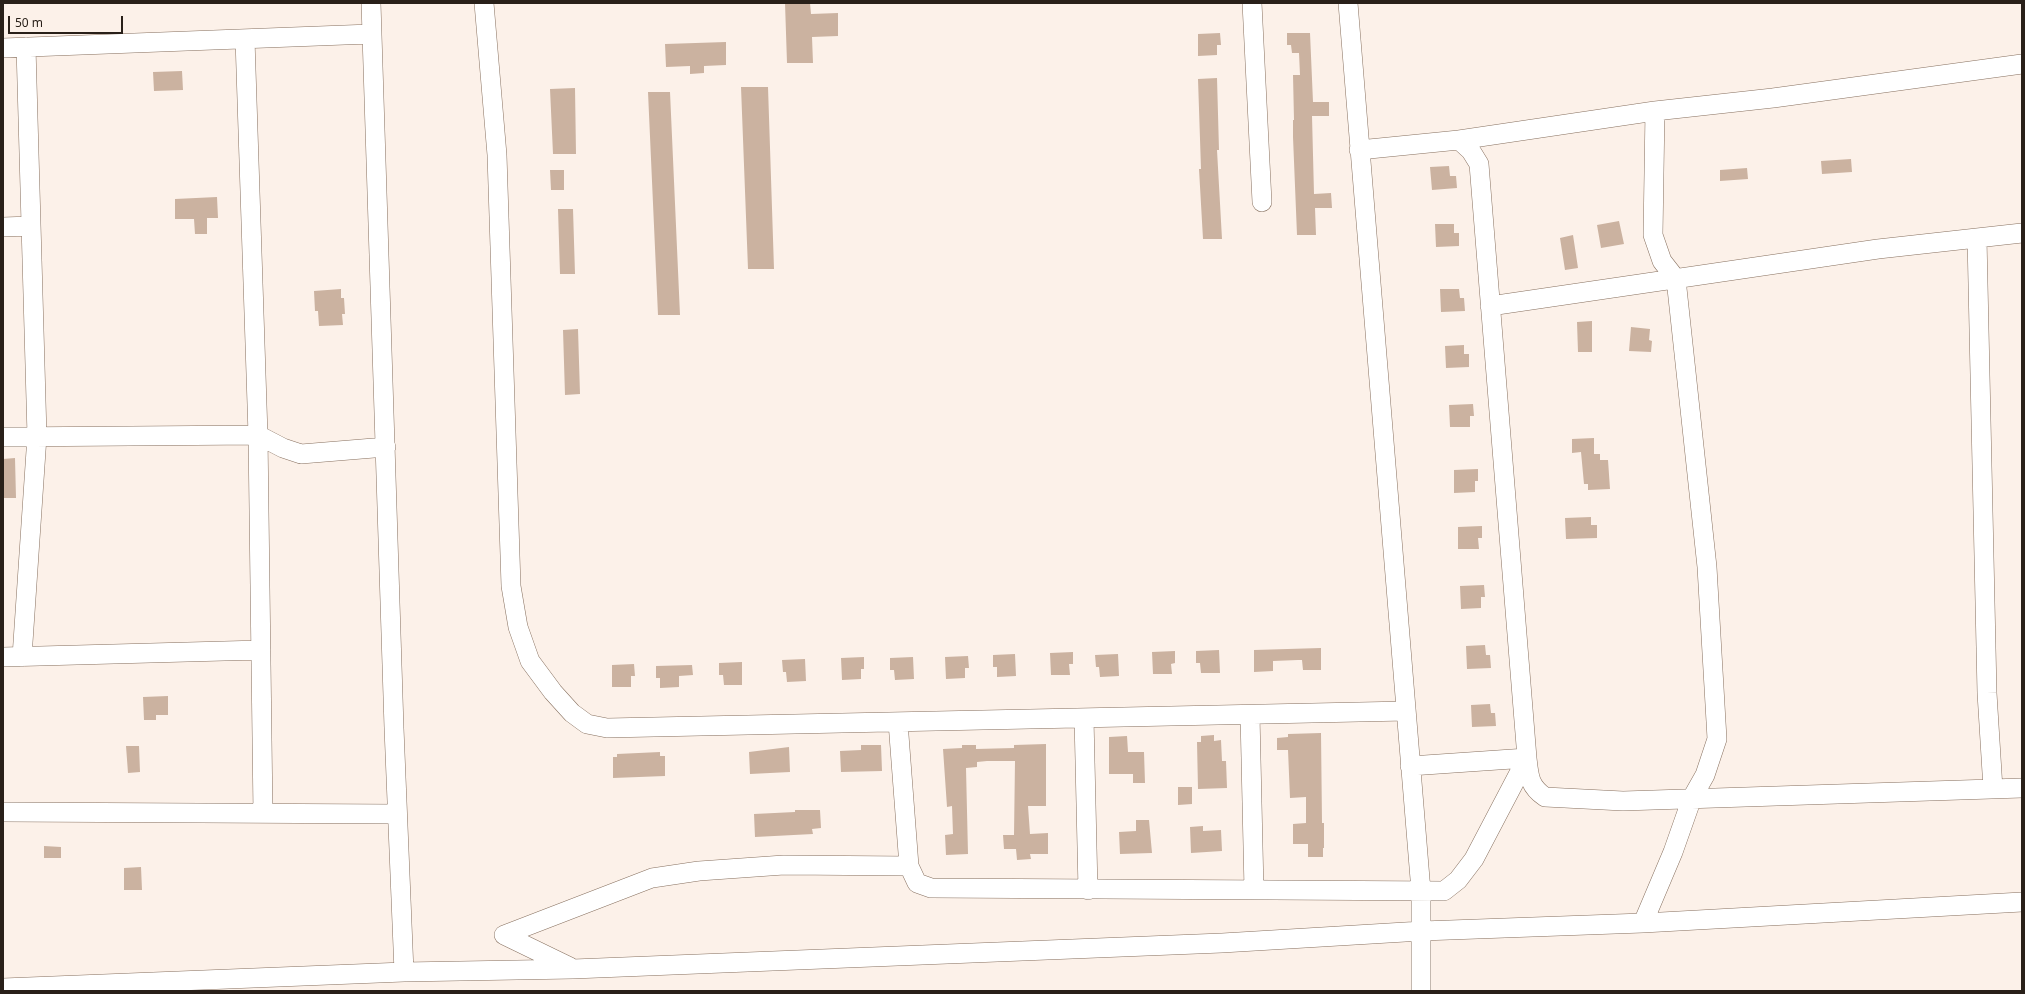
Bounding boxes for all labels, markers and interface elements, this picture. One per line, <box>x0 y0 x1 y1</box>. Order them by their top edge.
scale bar <box>10 8 125 34</box>
text: 50 m <box>15 14 43 31</box>

